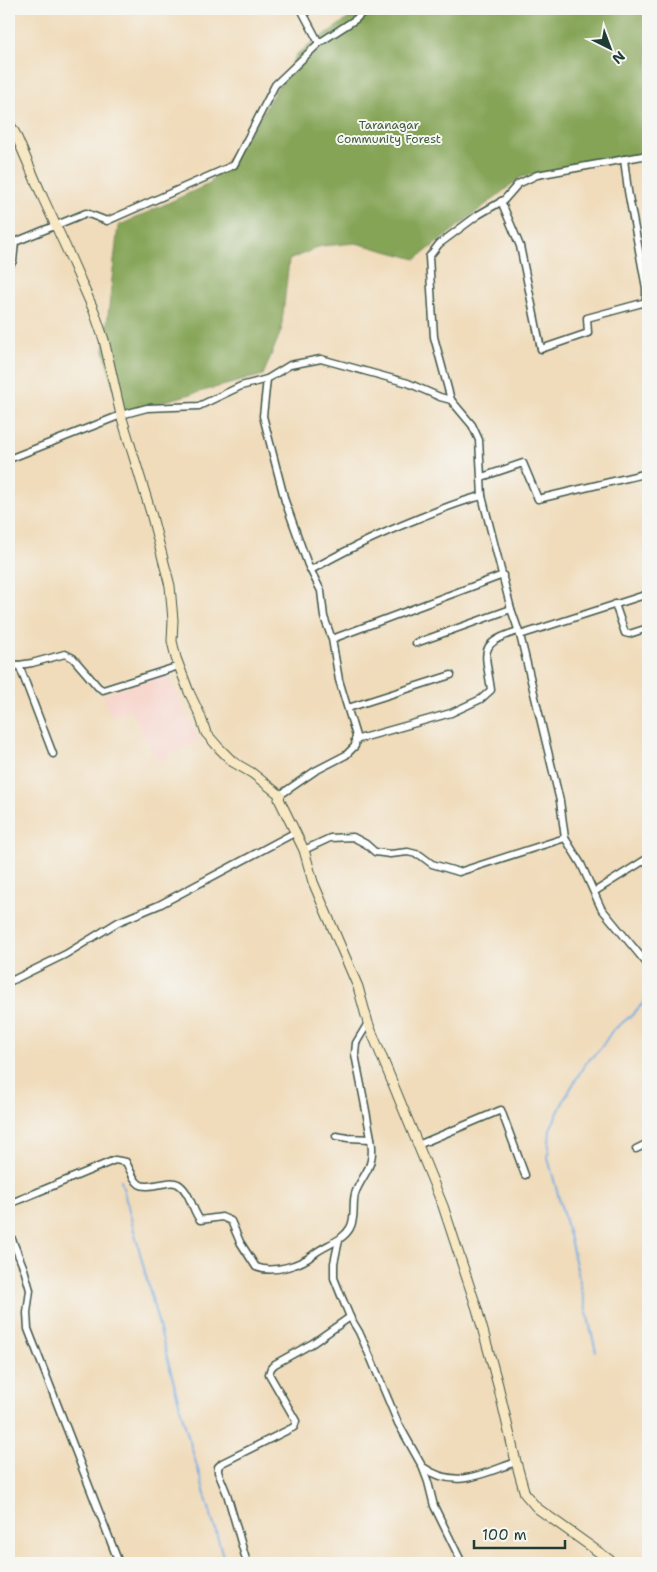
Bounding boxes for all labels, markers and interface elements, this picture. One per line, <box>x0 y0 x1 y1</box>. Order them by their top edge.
north arrow <box>584 22 634 72</box>
text: N <box>609 47 629 68</box>
park label: Taranagar Community Forest <box>337 117 441 147</box>
scale bar <box>474 1517 566 1549</box>
text: 100 m <box>482 1525 527 1545</box>

